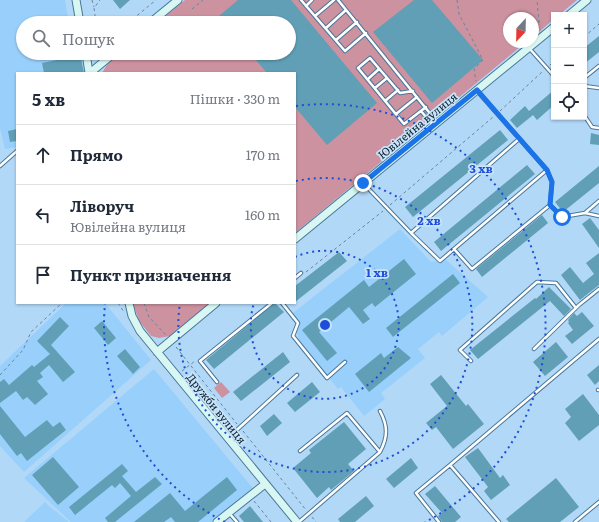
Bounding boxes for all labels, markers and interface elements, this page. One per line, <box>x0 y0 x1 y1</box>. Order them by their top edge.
north arrow <box>503 12 539 48</box>
map controls <box>551 12 587 120</box>
button: + <box>551 12 587 48</box>
search box <box>16 16 296 60</box>
icon: search <box>30 27 52 49</box>
text: Пошук <box>62 27 115 50</box>
button: − <box>551 48 587 84</box>
button: locate <box>551 84 587 120</box>
text: 5 хв <box>32 86 65 111</box>
street label: Ювілейна вулиця <box>374 88 460 162</box>
text: Пішки · 330 m <box>190 89 280 108</box>
text: Прямо <box>70 143 123 166</box>
icon: ahead <box>32 144 54 166</box>
text: 170 m <box>246 145 280 164</box>
text: 3 хв <box>469 159 493 177</box>
route end <box>354 174 372 192</box>
text: Ліворуч <box>70 194 134 217</box>
icon: left <box>32 204 54 226</box>
text: 160 m <box>245 205 280 224</box>
route start <box>553 208 571 226</box>
text: 2 хв <box>417 211 441 229</box>
text: Ювілейна вулиця <box>70 217 186 236</box>
text: Пункт призначення <box>70 263 231 286</box>
text: 1 хв <box>366 263 388 281</box>
icon: arrive <box>32 264 54 286</box>
centre of rings <box>318 318 332 332</box>
street label: Дружби вулиця <box>184 369 251 447</box>

